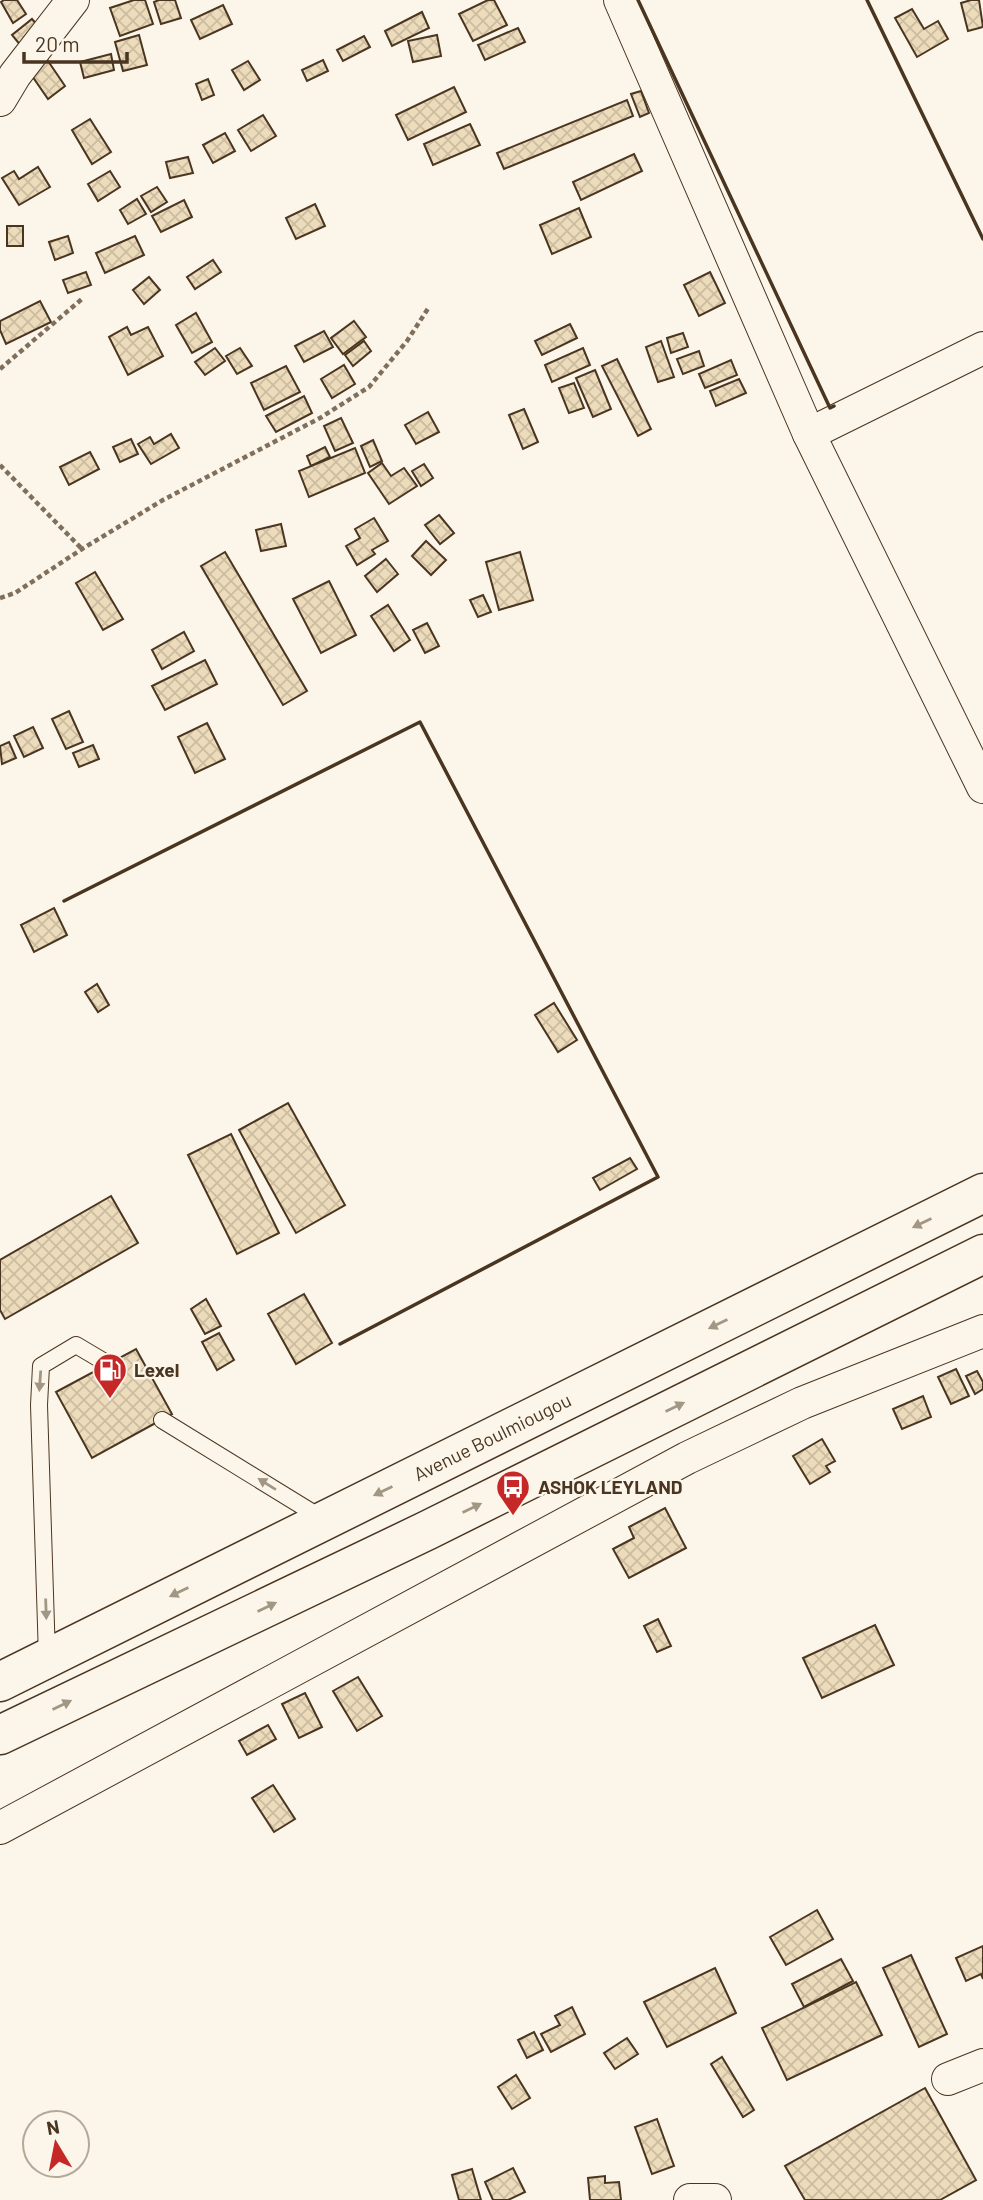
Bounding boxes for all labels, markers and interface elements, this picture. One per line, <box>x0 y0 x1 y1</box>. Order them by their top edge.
scale bar <box>24 21 128 65</box>
text: 20 m <box>35 31 80 56</box>
one-way arrow <box>912 1217 932 1228</box>
one-way arrow <box>708 1319 728 1330</box>
fuel station icon: Lexel <box>91 1351 129 1400</box>
place label: Lexel <box>134 1358 179 1381</box>
one-way arrow <box>34 1371 45 1393</box>
street label: Avenue Boulmiougou <box>410 1388 575 1485</box>
one-way arrow <box>665 1402 685 1413</box>
bus stop icon: ASHOK LEYLAND <box>494 1468 532 1517</box>
place label: ASHOK LEYLAND <box>538 1475 683 1498</box>
one-way arrow <box>258 1478 277 1491</box>
one-way arrow <box>373 1486 393 1497</box>
one-way arrow <box>462 1503 482 1514</box>
one-way arrow <box>169 1587 189 1598</box>
one-way arrow <box>40 1598 51 1620</box>
one-way arrow <box>257 1602 277 1613</box>
one-way arrow <box>52 1700 72 1711</box>
north arrow <box>21 2109 91 2179</box>
text: N <box>45 2114 61 2139</box>

